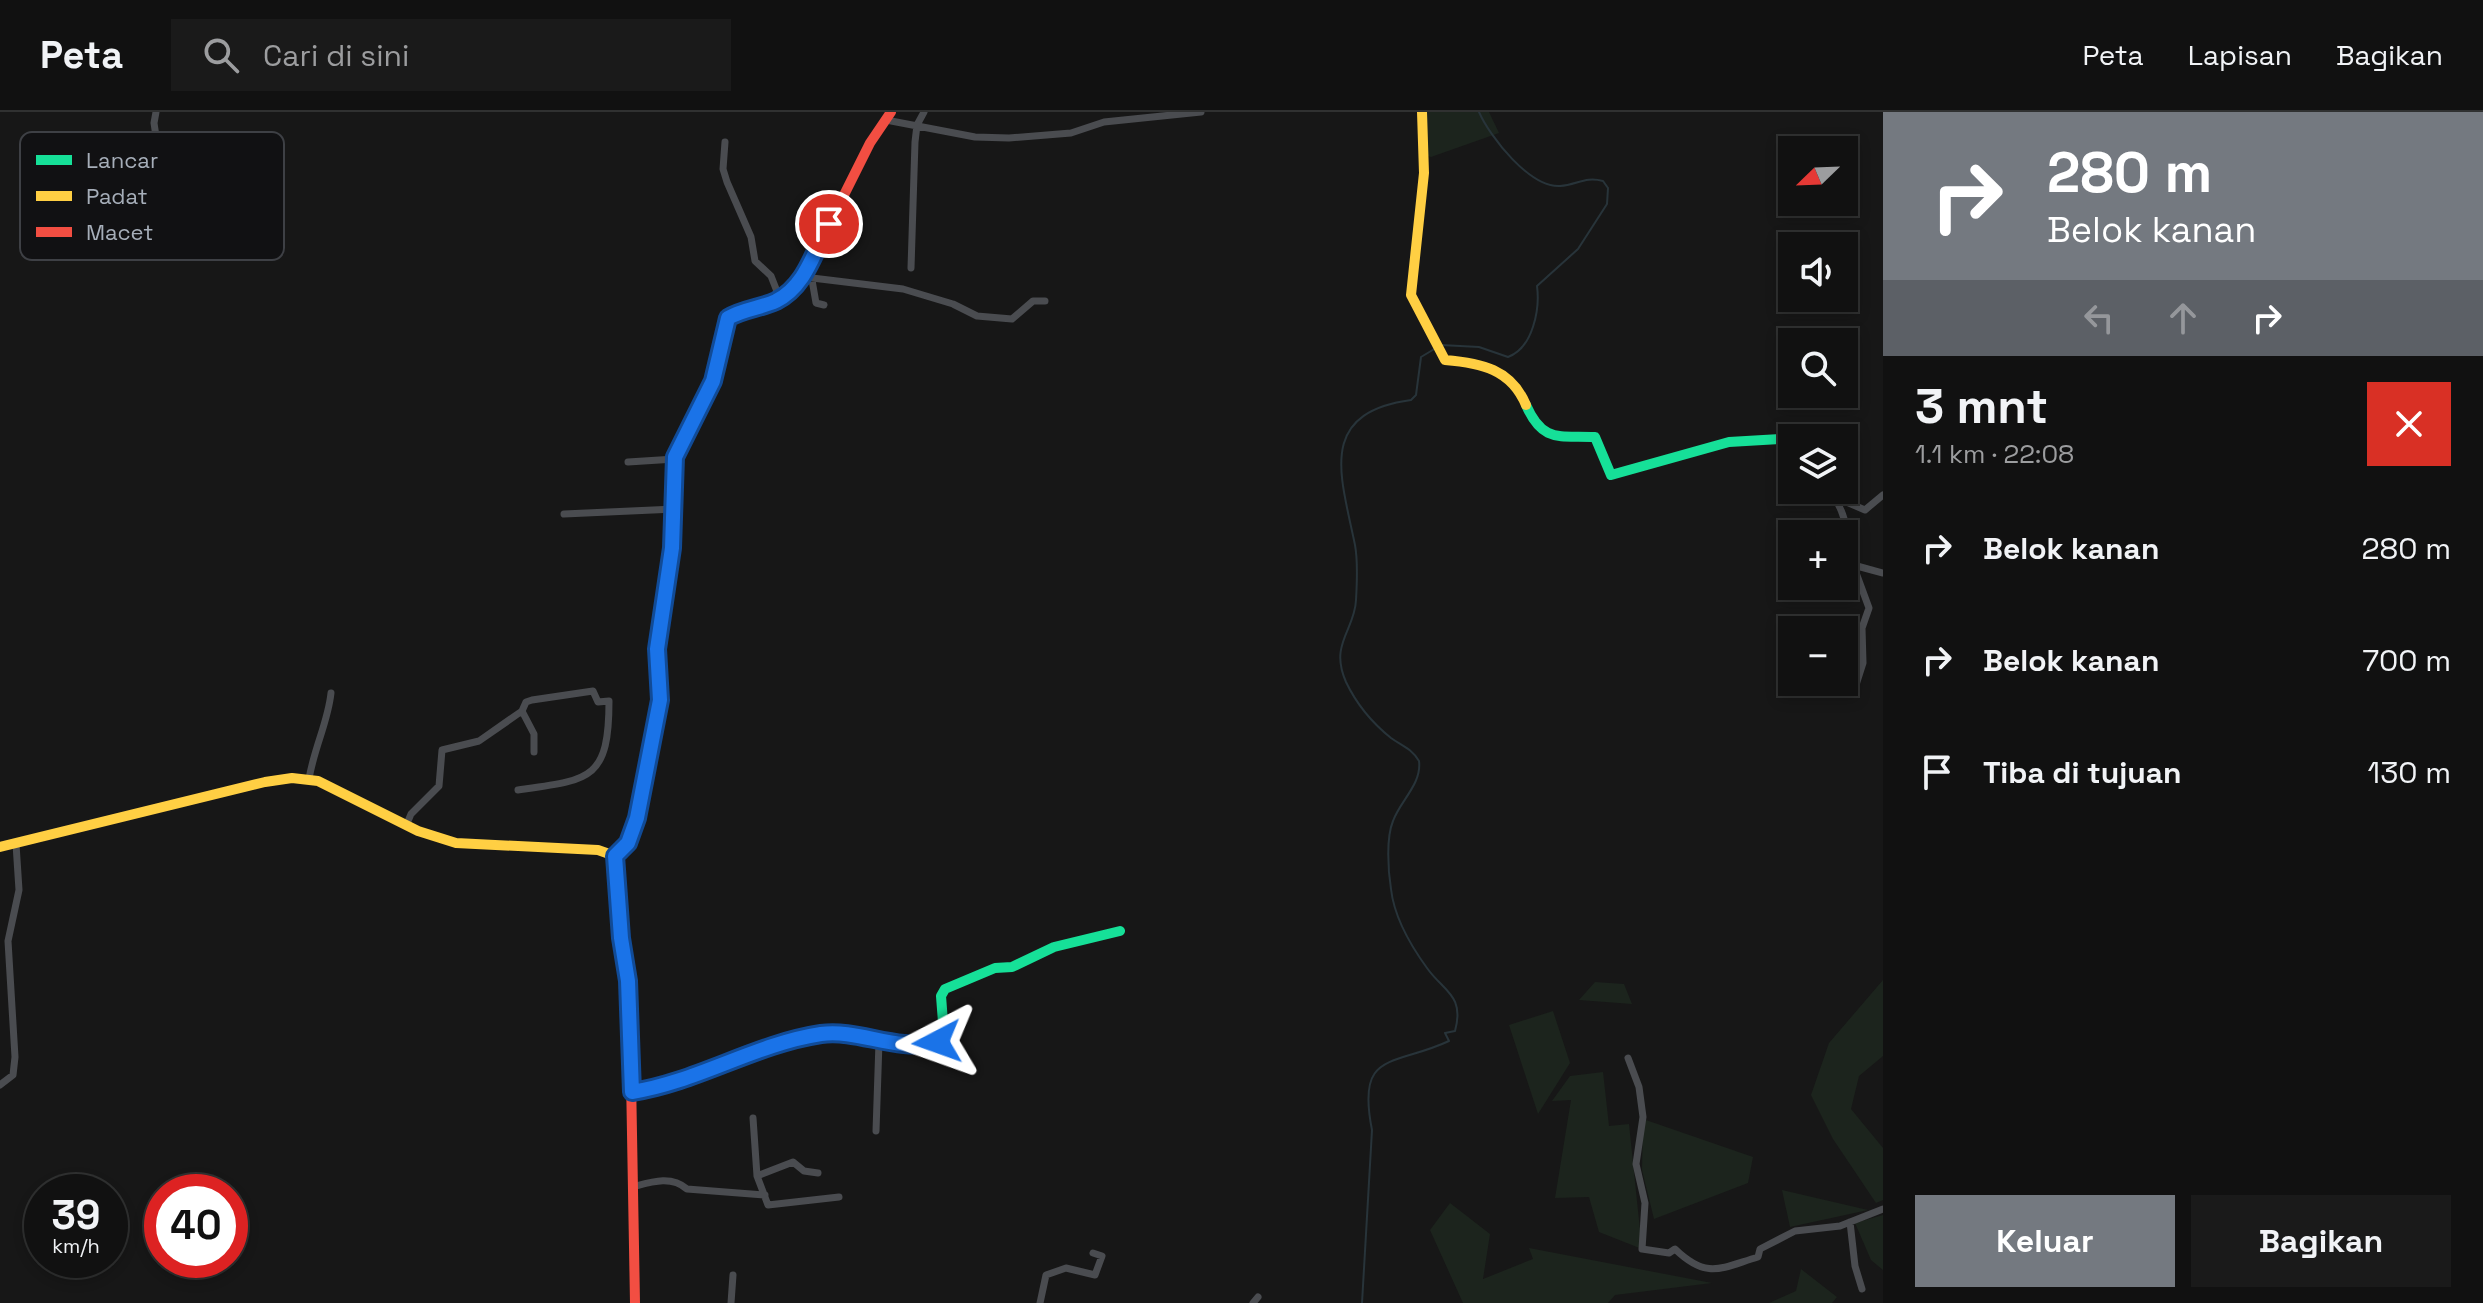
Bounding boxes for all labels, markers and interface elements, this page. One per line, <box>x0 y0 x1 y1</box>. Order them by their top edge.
search box <box>171 19 731 91</box>
text: Peta <box>40 31 123 79</box>
icon: search <box>199 33 243 77</box>
text: Cari di sini <box>263 36 409 75</box>
text: Peta <box>2082 37 2144 73</box>
text: Lapisan <box>2188 37 2292 73</box>
text: Bagikan <box>2336 37 2443 73</box>
legend <box>20 132 284 260</box>
north arrow <box>1778 136 1858 216</box>
map controls <box>1778 136 1858 696</box>
text: 280 m <box>2047 137 2212 208</box>
icon: right <box>1915 144 2019 248</box>
text: Lancar <box>86 146 158 174</box>
text: Padat <box>86 182 148 210</box>
pin <box>795 190 863 258</box>
icon: arrive <box>807 202 851 246</box>
text: Belok kanan <box>2047 207 2256 253</box>
text: Macet <box>86 218 153 246</box>
button: sound <box>1778 232 1858 312</box>
icon: left <box>2077 296 2121 340</box>
icon: ahead <box>2161 296 2205 340</box>
icon: right <box>2245 296 2289 340</box>
button: search <box>1778 328 1858 408</box>
text: 3 mnt <box>1915 376 2048 437</box>
button: close <box>2367 382 2451 466</box>
button: layers <box>1778 424 1858 504</box>
text: 1.1 km · 22:08 <box>1915 437 2074 471</box>
button: + <box>1778 520 1858 600</box>
icon: right <box>1915 526 1959 570</box>
text: Belok kanan <box>1983 529 2159 568</box>
text: 280 m <box>2361 529 2451 568</box>
button: − <box>1778 616 1858 696</box>
icon: right <box>1915 638 1959 682</box>
text: Belok kanan <box>1983 641 2159 680</box>
text: 700 m <box>2362 641 2451 680</box>
icon: arrive <box>1915 750 1959 794</box>
text: Tiba di tujuan <box>1983 753 2182 792</box>
text: 130 m <box>2368 753 2451 792</box>
position arrow <box>895 1000 979 1084</box>
speed limit sign: 40 <box>144 1174 248 1278</box>
text: 39 <box>51 1190 101 1241</box>
button: Keluar <box>1915 1195 2175 1287</box>
button: Bagikan <box>2191 1195 2451 1287</box>
text: km/h <box>52 1233 100 1259</box>

